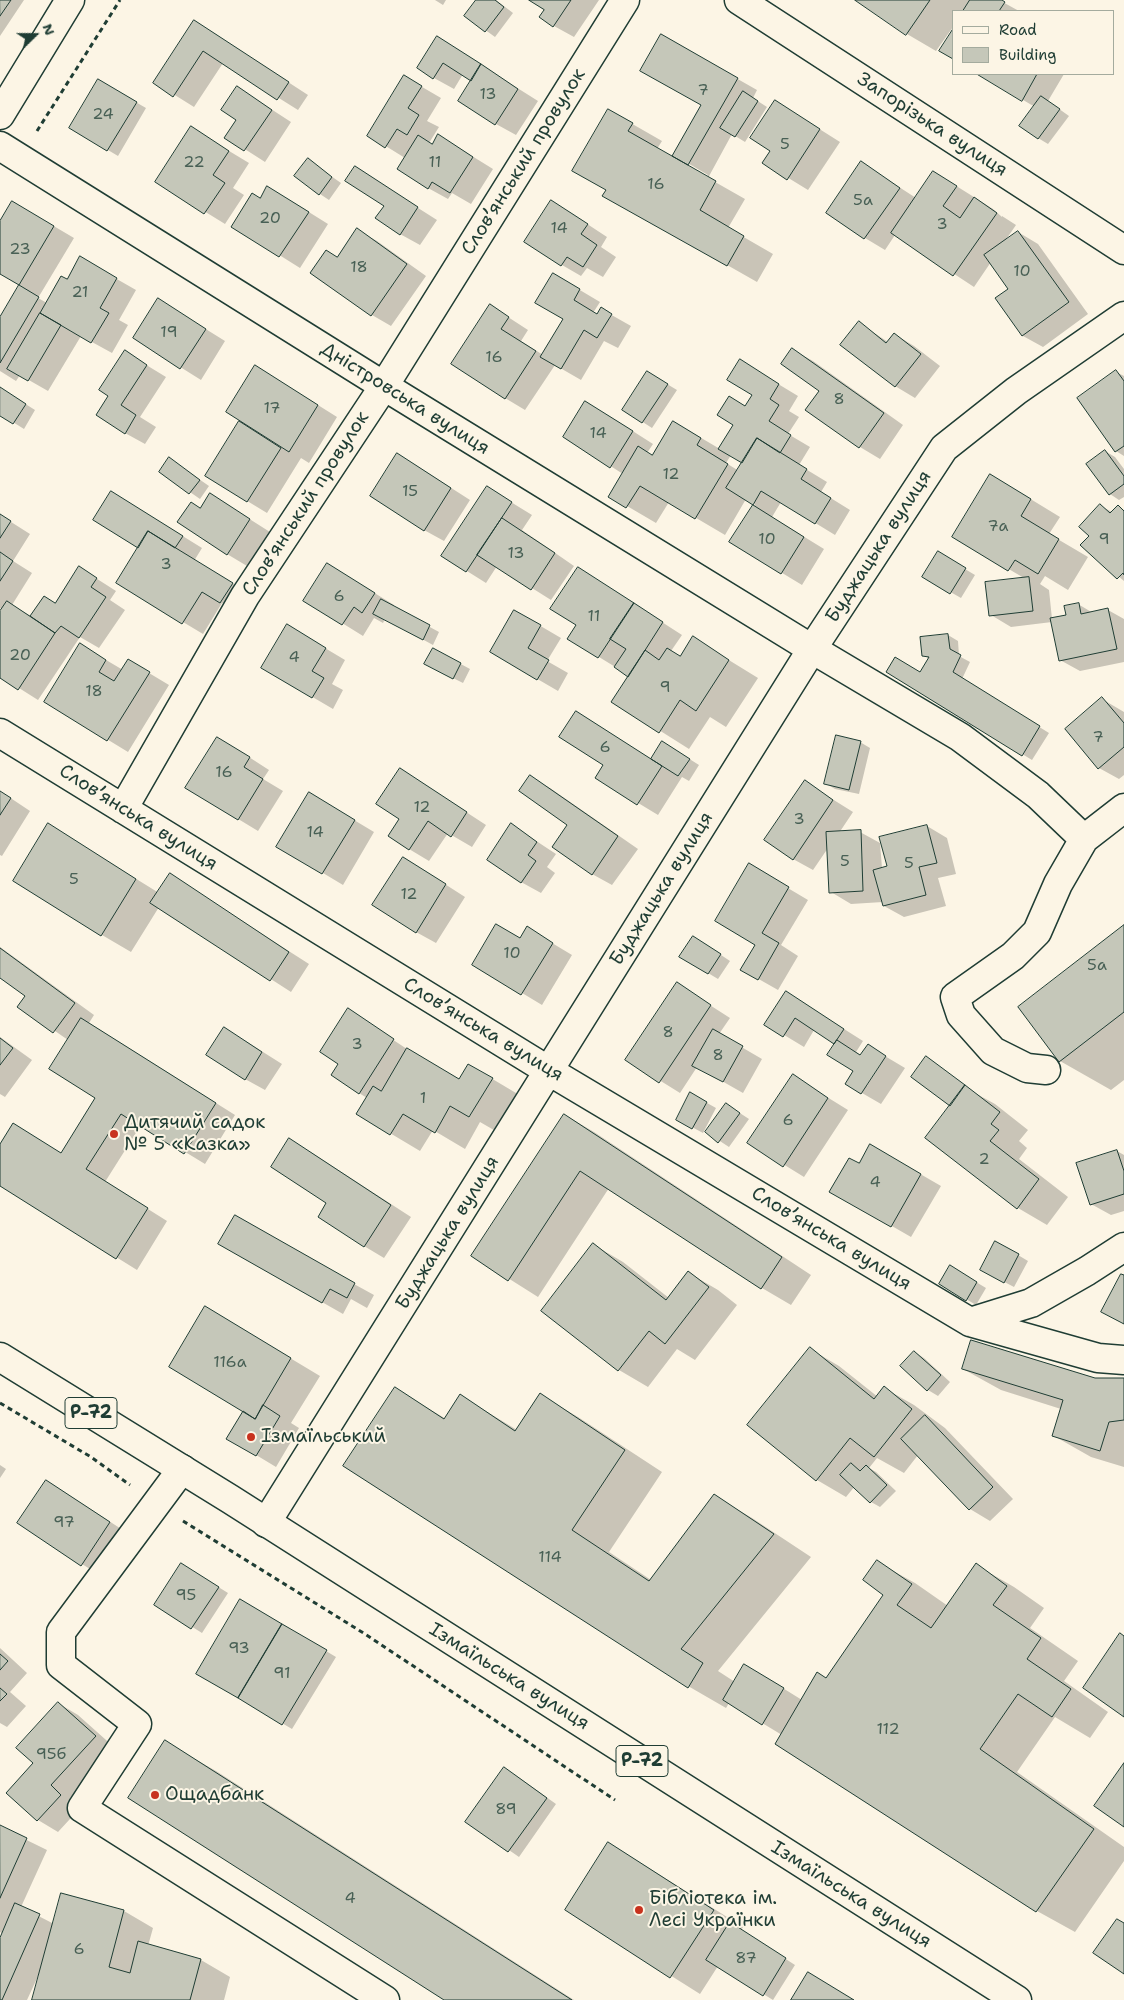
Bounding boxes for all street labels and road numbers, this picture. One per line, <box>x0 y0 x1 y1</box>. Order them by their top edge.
street label: Словʼянський провулок <box>457 65 591 259</box>
street label: Запорізька вулиця <box>853 68 1011 182</box>
street label: Дністровська вулиця <box>316 338 494 460</box>
street label: Словʼянський провулок <box>238 407 374 601</box>
street label: Буджацька вулиця <box>821 467 937 627</box>
street label: Словʼянська вулиця <box>55 760 221 876</box>
street label: Буджацька вулиця <box>605 808 719 970</box>
street label: Словʼянська вулиця <box>399 973 567 1087</box>
street label: Буджацька вулиця <box>391 1152 505 1314</box>
street label: Словʼянська вулиця <box>747 1182 915 1296</box>
road number: Р-72 <box>65 1398 117 1429</box>
street label: Ізмаїльська вулиця <box>425 1618 593 1736</box>
road number: Р-72 <box>616 1745 668 1776</box>
street label: Ізмаїльська вулиця <box>767 1836 935 1954</box>

